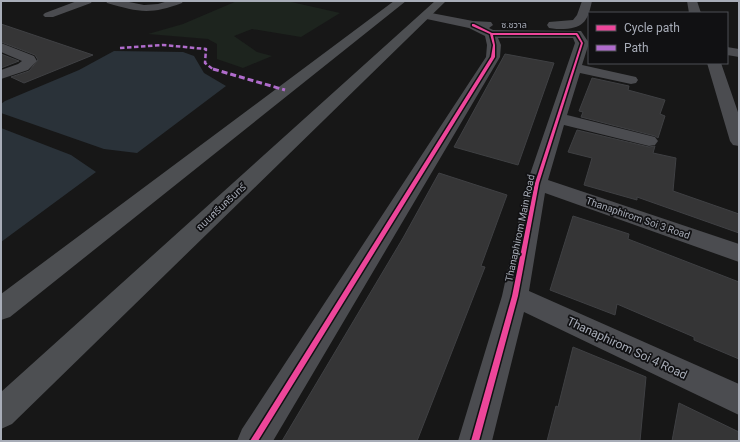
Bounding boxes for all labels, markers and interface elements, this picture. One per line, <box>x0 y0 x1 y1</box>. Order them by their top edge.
legend <box>588 12 728 64</box>
street label: ซ.ชวาล <box>501 20 527 30</box>
text: Cycle path <box>624 21 680 35</box>
text: Path <box>624 41 649 55</box>
street label: Thanaphirom Main Road <box>503 173 537 283</box>
street label: ถนนศรีนครินทร์ <box>194 181 248 233</box>
street label: Thanaphirom Soi 3 Road <box>585 195 691 241</box>
street label: Thanaphirom Soi 4 Road <box>565 314 689 382</box>

